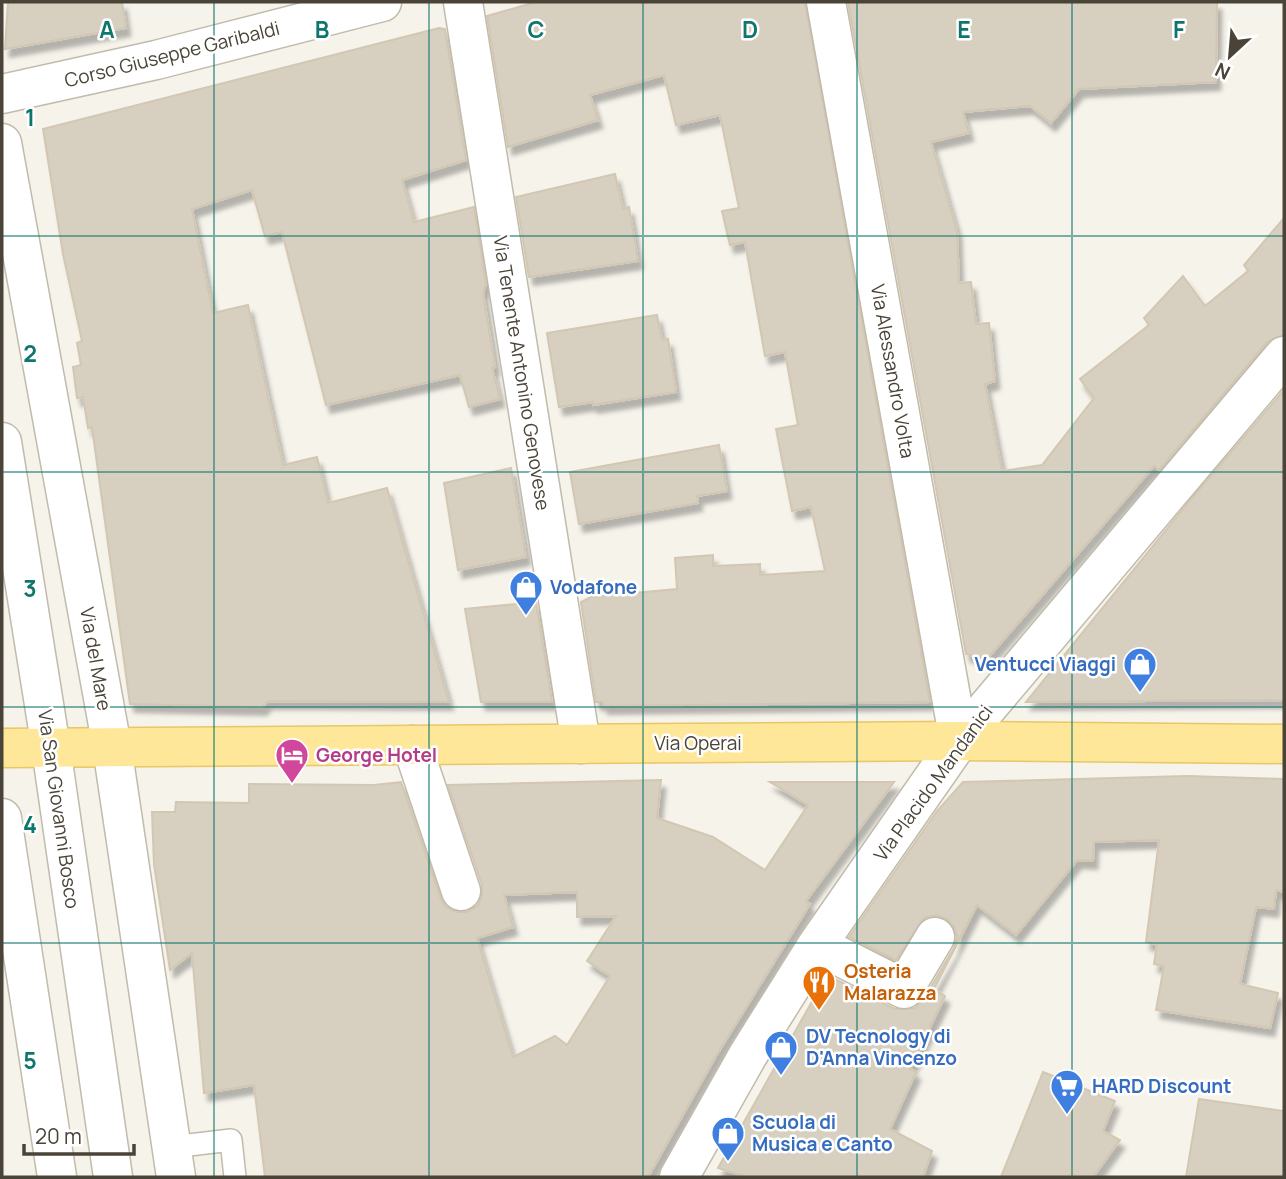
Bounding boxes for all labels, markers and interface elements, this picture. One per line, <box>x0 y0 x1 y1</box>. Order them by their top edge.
text: A <box>99 13 115 45</box>
text: B <box>315 13 329 45</box>
text: C <box>528 13 545 45</box>
text: D <box>742 13 758 45</box>
text: E <box>957 13 971 45</box>
text: F <box>1173 13 1185 45</box>
street label: Corso Giuseppe Garibaldi <box>62 15 282 93</box>
north arrow <box>1195 21 1265 91</box>
text: N <box>1211 57 1234 86</box>
text: 1 <box>25 101 35 133</box>
street label: Via Tenente Antonino Genovese <box>487 234 557 512</box>
street label: Via Alessandro Volta <box>865 282 921 460</box>
text: 2 <box>23 337 37 369</box>
shop icon: Vodafone <box>507 568 545 617</box>
text: 3 <box>23 572 37 604</box>
place label: Vodafone <box>550 574 637 600</box>
street label: Via del Mare <box>74 605 118 713</box>
shop icon: Ventucci Viaggi <box>1121 645 1159 694</box>
place label: Ventucci Viaggi <box>975 651 1116 677</box>
street label: Via Placido Mandanici <box>867 700 999 866</box>
street label: Via San Giovanni Bosco <box>32 708 86 910</box>
street label: Via Operai <box>654 730 742 756</box>
hotel icon: George Hotel <box>273 736 311 785</box>
place label: George Hotel <box>316 742 437 768</box>
text: 4 <box>23 808 37 840</box>
place label: Osteria Malarazza <box>844 958 936 1006</box>
restaurant icon: Osteria Malarazza <box>800 963 838 1012</box>
place label: DV Tecnology di D'Anna Vincenzo <box>806 1023 957 1071</box>
shop icon: DV Tecnology di D'Anna Vincenzo <box>762 1028 800 1077</box>
text: 5 <box>23 1044 37 1076</box>
supermarket icon: HARD Discount <box>1048 1067 1086 1116</box>
place label: HARD Discount <box>1092 1073 1231 1099</box>
place label: Scuola di Musica e Canto <box>752 1109 893 1157</box>
scale bar <box>24 1112 135 1156</box>
shop icon: Scuola di Musica e Canto <box>709 1114 747 1163</box>
text: 20 m <box>35 1122 82 1150</box>

